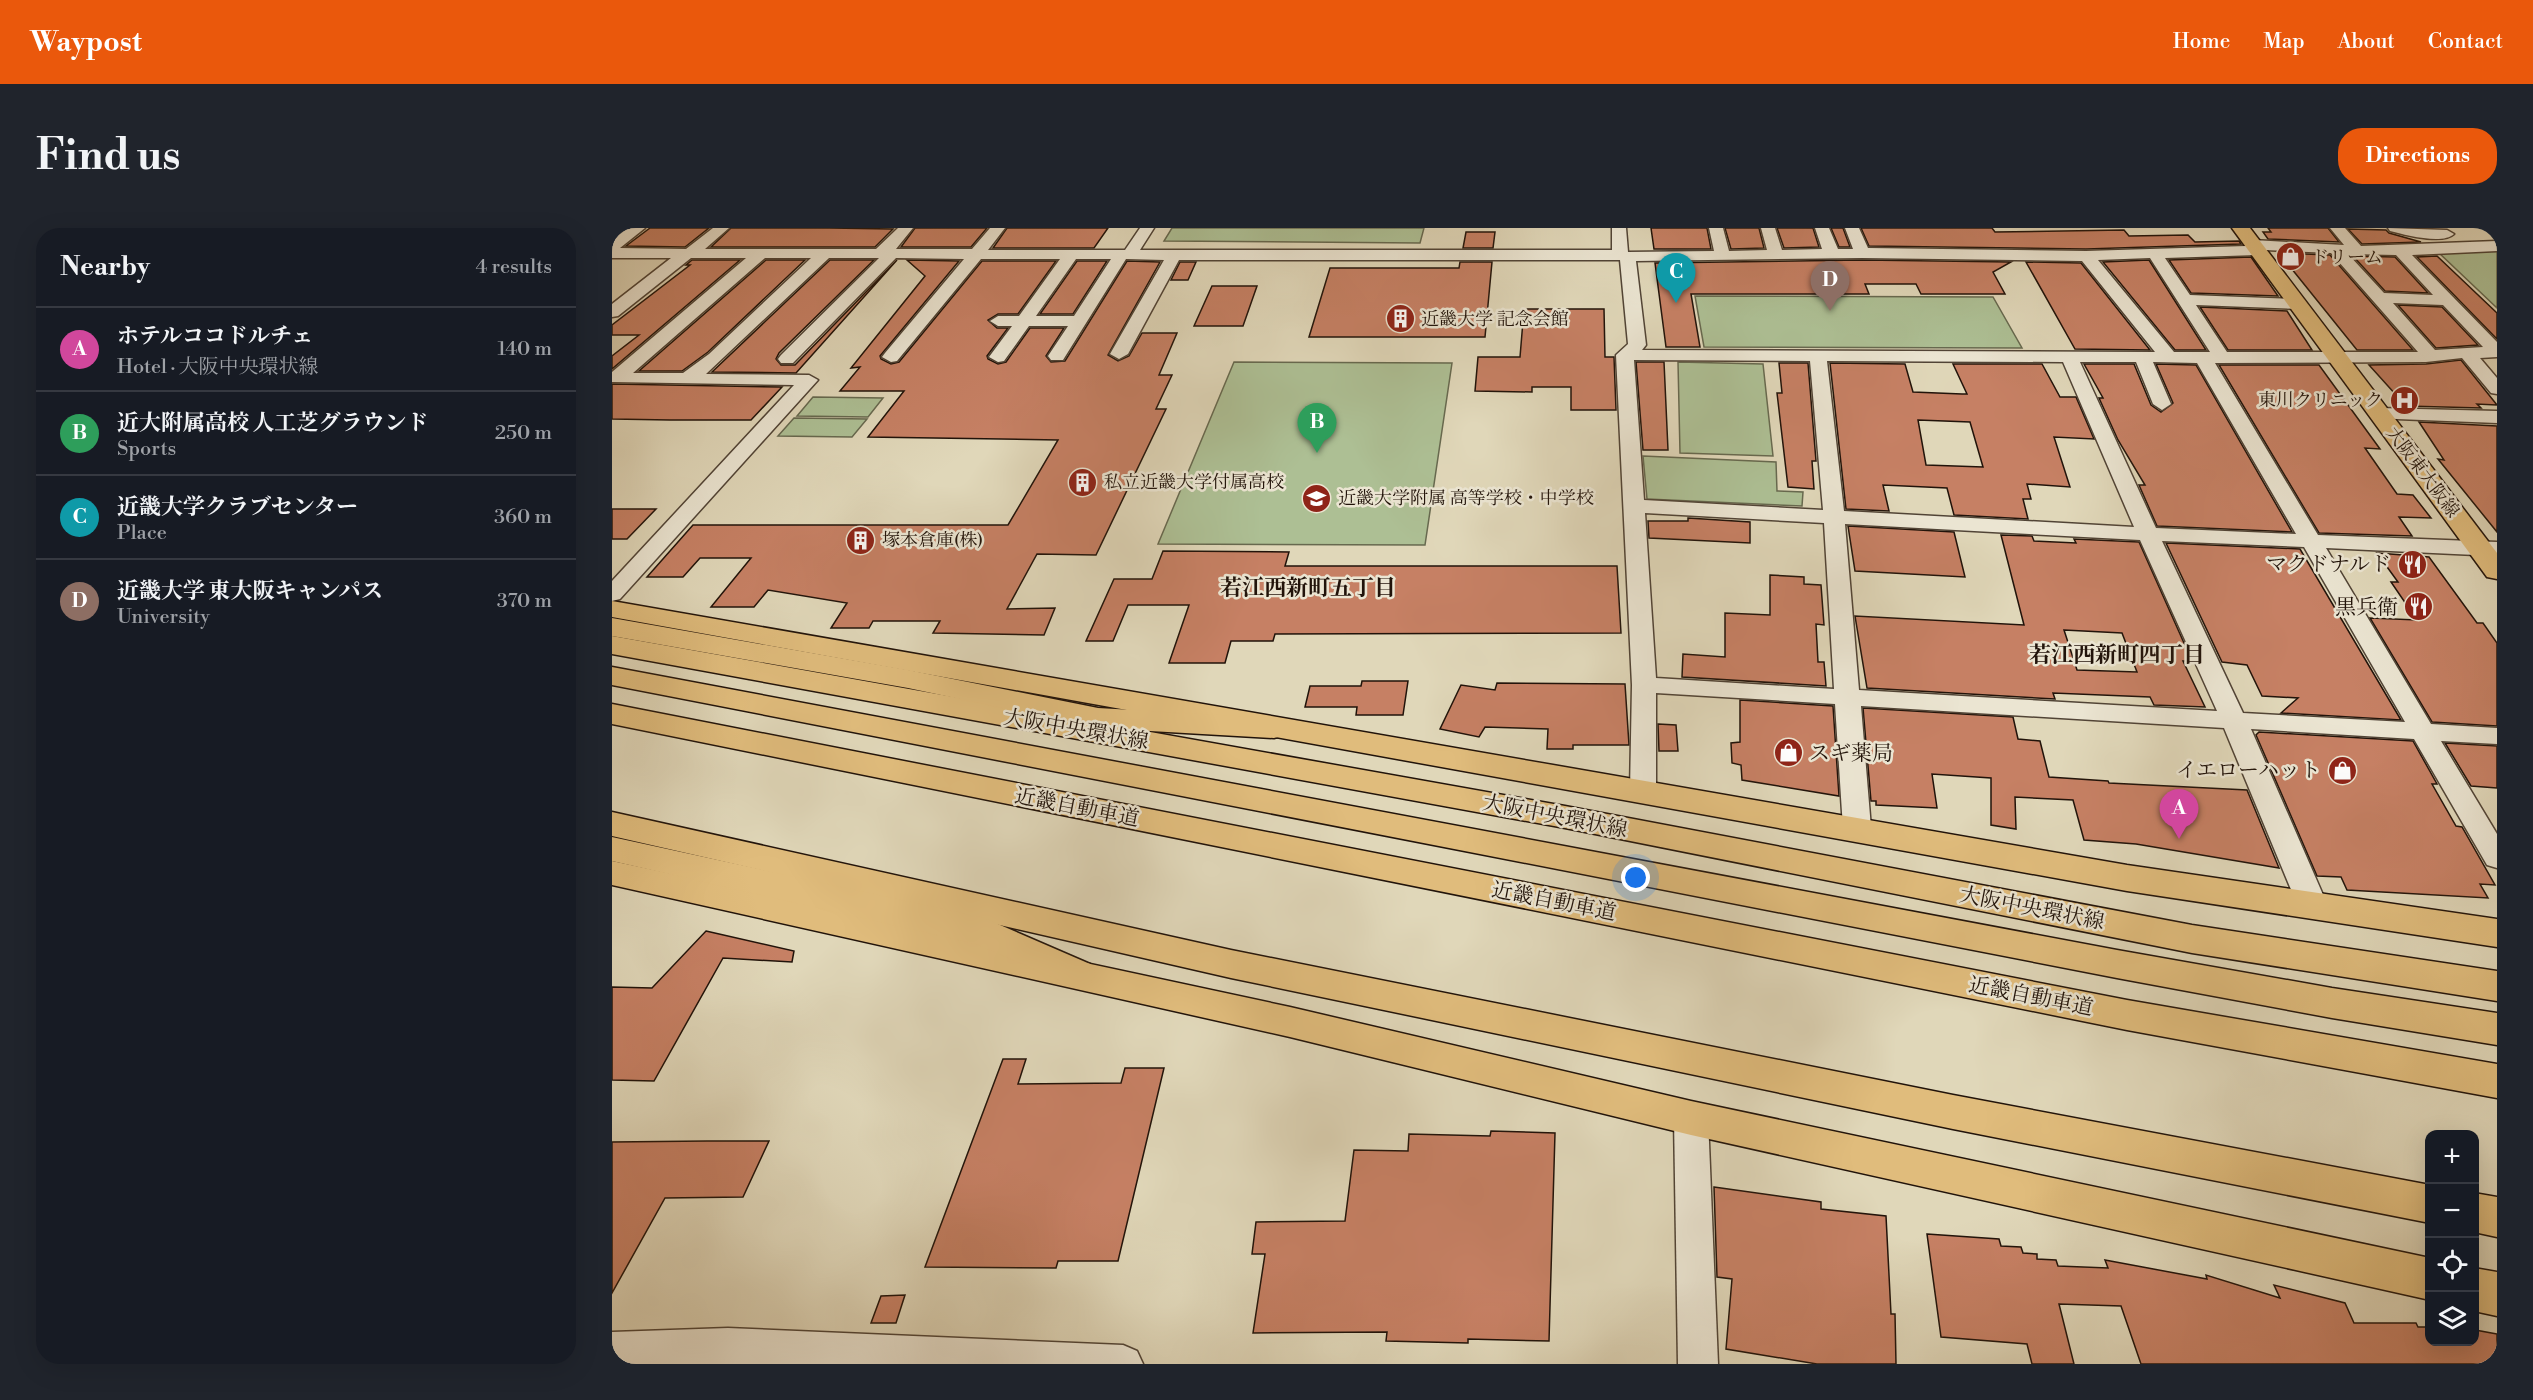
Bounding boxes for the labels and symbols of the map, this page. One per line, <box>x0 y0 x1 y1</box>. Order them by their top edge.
shop icon: ドリーム <box>2274 241 2306 273</box>
place label: ドリーム <box>2311 246 2383 269</box>
pin: C <box>1656 254 1696 303</box>
pin: D <box>1810 262 1850 311</box>
building icon: 近畿大学 記念会館 <box>1384 303 1416 335</box>
place label: 近畿大学 記念会館 <box>1421 308 1569 331</box>
hospital icon: 東川クリニック <box>2388 384 2420 416</box>
place label: 東川クリニック <box>2258 389 2383 412</box>
pin: B <box>1298 404 1336 453</box>
street label: 大阪東大阪線 <box>2381 422 2464 522</box>
building icon: 私立近畿大学付属高校 <box>1067 466 1099 498</box>
place label: 私立近畿大学付属高校 <box>1104 471 1284 494</box>
school or university icon: 近畿大学附属 高等学校・中学校 <box>1301 482 1333 514</box>
place label: 近畿大学附属 高等学校・中学校 <box>1338 487 1594 510</box>
building icon: 塚本倉庫(株) <box>845 524 877 556</box>
place label: 塚本倉庫(株) <box>882 529 983 552</box>
restaurant icon: マクドナルド <box>2396 548 2428 580</box>
place label: マクドナルド <box>2266 552 2391 578</box>
district label: 若江西新町五丁目 <box>1220 575 1396 602</box>
restaurant icon: 黒兵衛 <box>2403 591 2435 623</box>
place label: 黒兵衛 <box>2335 595 2398 621</box>
district label: 若江西新町四丁目 <box>2029 642 2205 669</box>
street label: 大阪中央環状線 <box>1001 704 1150 756</box>
shop icon: スギ薬局 <box>1772 737 1804 769</box>
place label: スギ薬局 <box>1809 741 1893 767</box>
shop icon: イエローハット <box>2326 754 2358 786</box>
place label: イエローハット <box>2176 758 2321 784</box>
street label: 近畿自動車道 <box>1012 783 1141 833</box>
street label: 大阪中央環状線 <box>1480 790 1629 844</box>
pin: A <box>2160 790 2198 839</box>
your location <box>1621 863 1650 892</box>
street label: 近畿自動車道 <box>1489 877 1618 927</box>
street label: 大阪中央環状線 <box>1957 882 2106 936</box>
street label: 近畿自動車道 <box>1966 972 2095 1022</box>

